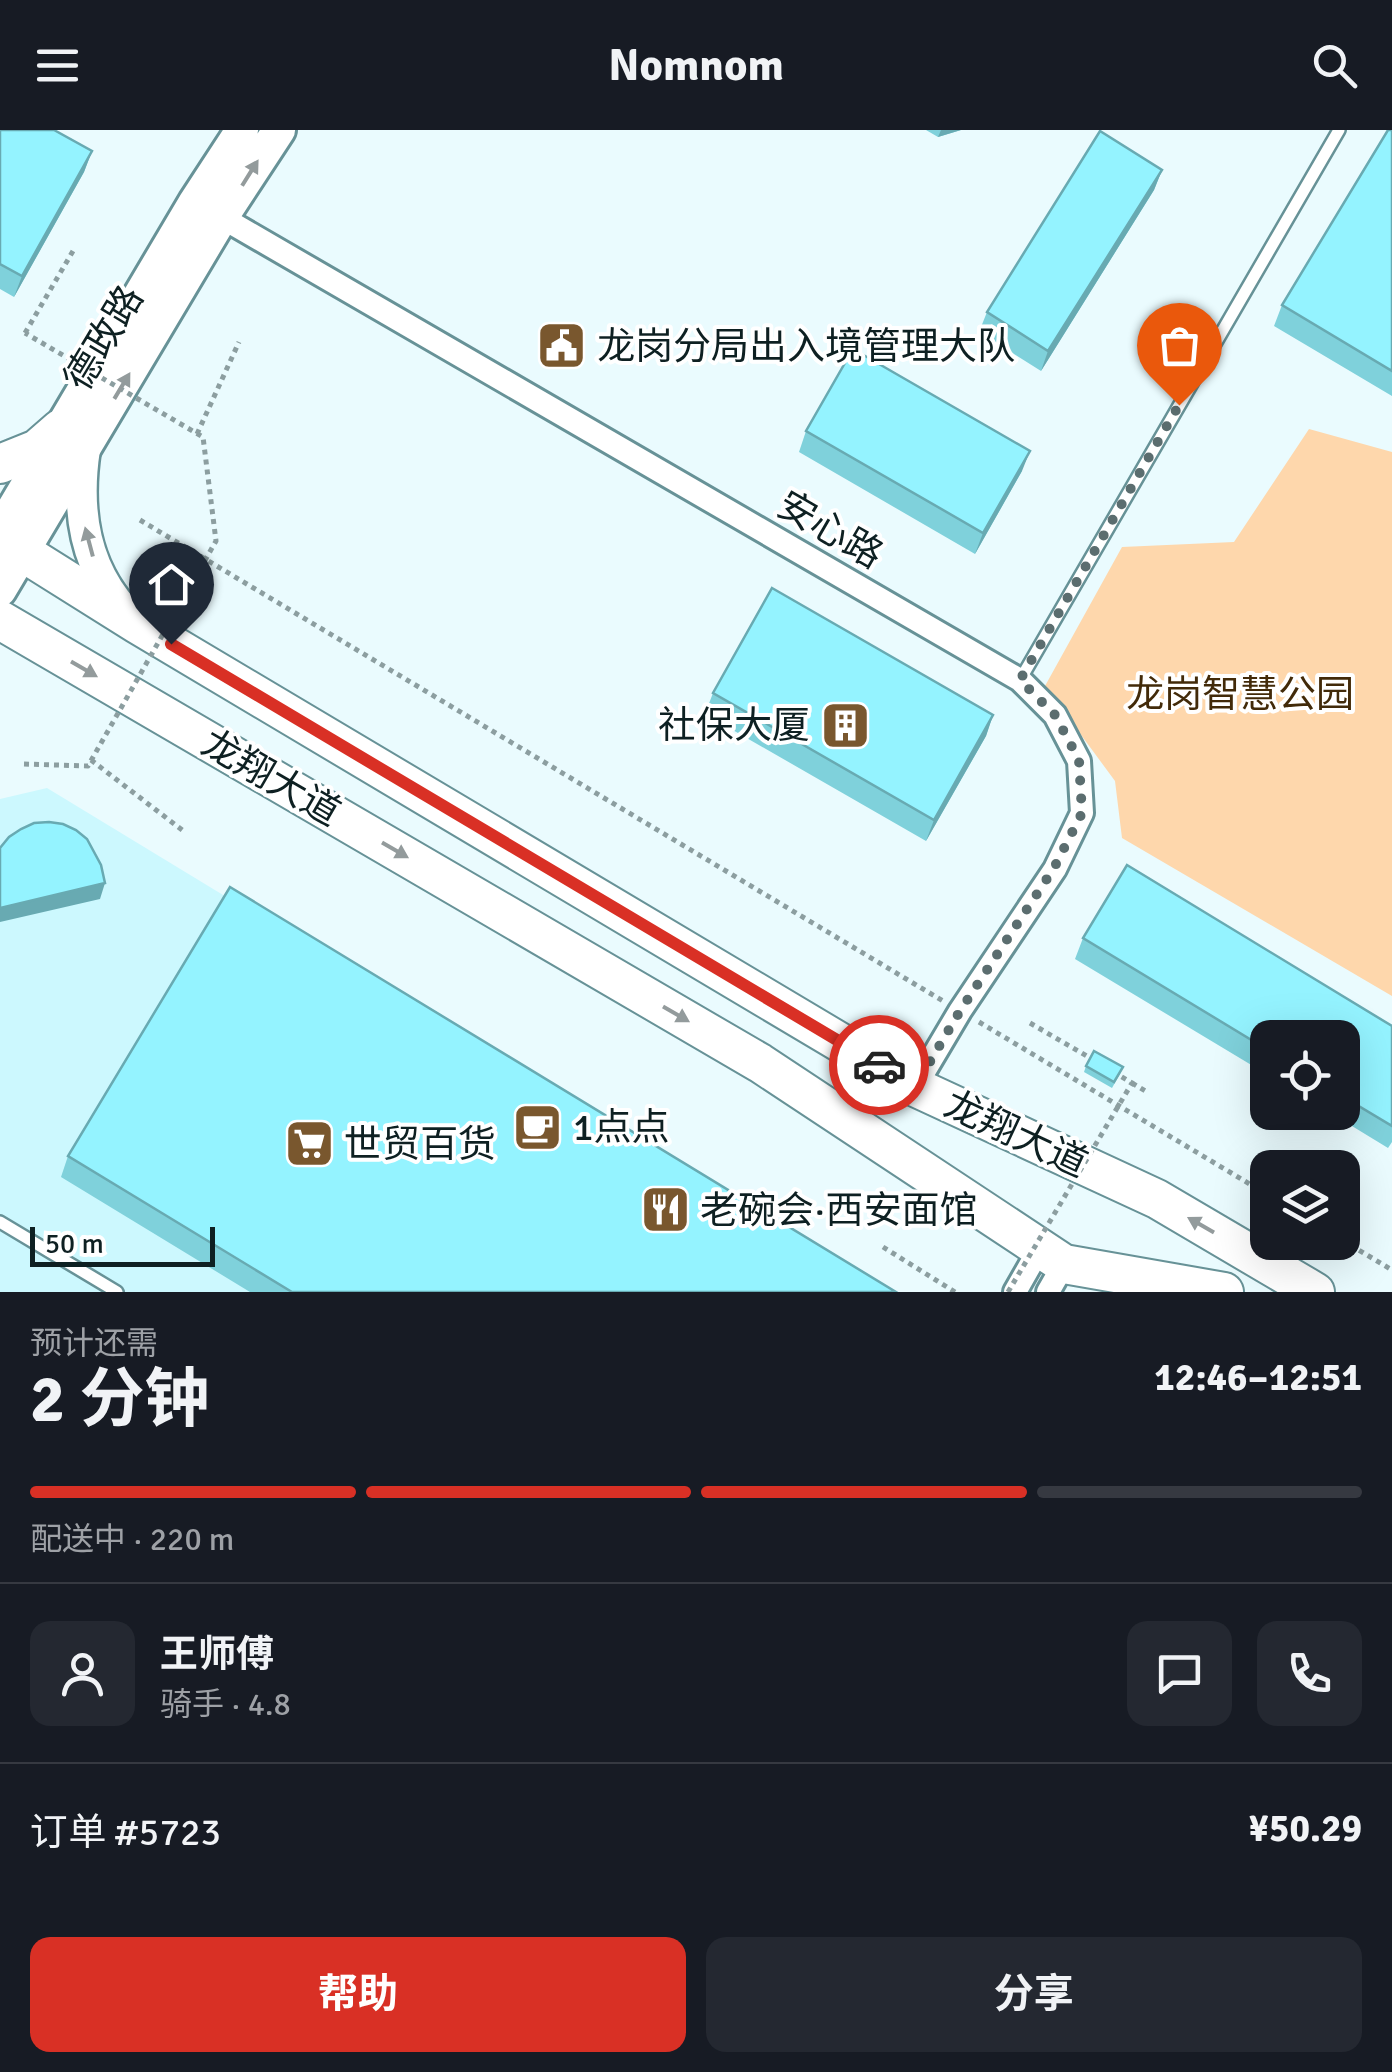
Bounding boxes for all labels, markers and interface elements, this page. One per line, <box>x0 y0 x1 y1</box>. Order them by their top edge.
icon: menu <box>30 38 85 93</box>
text: Nomnom <box>608 38 784 93</box>
icon: search <box>1307 38 1362 93</box>
one-way arrow <box>240 159 258 187</box>
street label: 德政路 <box>54 277 154 399</box>
pin <box>1137 303 1222 406</box>
icon: bag <box>1152 318 1207 373</box>
public building icon: 龙岗分局出入境管理大队 <box>536 320 588 372</box>
place label: 龙岗分局出入境管理大队 <box>597 323 1015 370</box>
one-way arrow <box>113 372 130 400</box>
street label: 安心路 <box>769 481 891 579</box>
one-way arrow <box>80 526 96 557</box>
pin <box>129 542 214 645</box>
icon: home <box>144 557 199 612</box>
one-way arrow <box>70 660 98 677</box>
park label: 龙岗智慧公园 <box>1126 671 1354 718</box>
building icon: 社保大厦 <box>819 699 871 751</box>
place label: 社保大厦 <box>658 702 810 749</box>
street label: 龙翔大道 <box>193 720 349 836</box>
one-way arrow <box>381 841 409 859</box>
one-way arrow <box>662 1005 690 1022</box>
courier <box>829 1015 929 1115</box>
map controls <box>1250 1020 1360 1260</box>
button: locate <box>1250 1020 1360 1130</box>
icon: car <box>852 1038 907 1093</box>
street label: 龙翔大道 <box>937 1081 1095 1187</box>
cafe icon: 1点点 <box>512 1101 564 1153</box>
place label: 1点点 <box>573 1104 670 1151</box>
supermarket icon: 世贸百货 <box>283 1118 335 1170</box>
place label: 世贸百货 <box>344 1121 496 1168</box>
button: layers <box>1250 1150 1360 1260</box>
restaurant icon: 老碗会·西安面馆 <box>639 1184 691 1236</box>
place label: 老碗会·西安面馆 <box>700 1187 978 1234</box>
one-way arrow <box>1187 1217 1215 1234</box>
scale bar <box>30 1222 215 1266</box>
text: 50 m <box>45 1227 104 1261</box>
text: 预计还需 <box>30 1324 158 1363</box>
text: 12:46–12:51 <box>1154 1354 1362 1401</box>
text: 2 分钟 <box>30 1360 209 1440</box>
text: 配送中 · 220 m <box>30 1520 234 1559</box>
button: person <box>30 1621 135 1726</box>
button: chat <box>1127 1621 1232 1726</box>
button: phone <box>1257 1621 1362 1726</box>
text: 王师傅 <box>160 1631 274 1678</box>
text: 骑手 · 4.8 <box>160 1685 291 1724</box>
text: ¥50.29 <box>1249 1805 1362 1852</box>
text: 订单 #5723 <box>30 1809 221 1856</box>
button: 帮助 <box>30 1937 686 2052</box>
button: 分享 <box>706 1937 1362 2052</box>

